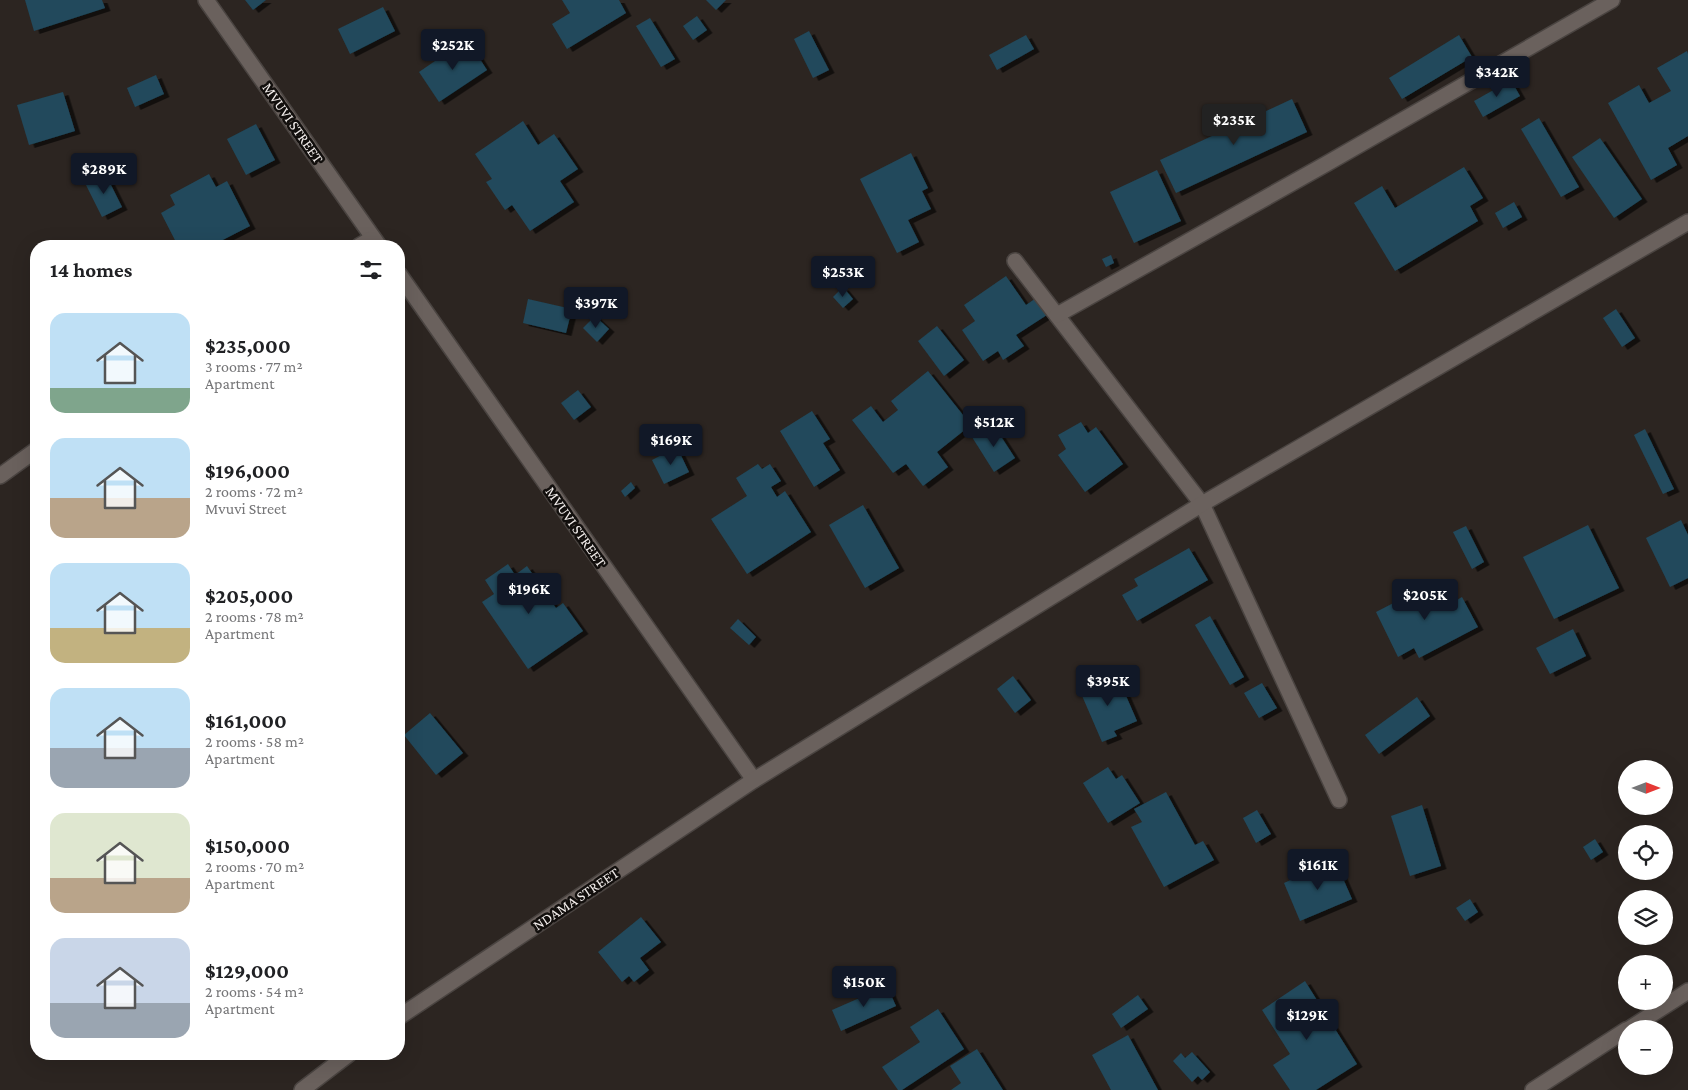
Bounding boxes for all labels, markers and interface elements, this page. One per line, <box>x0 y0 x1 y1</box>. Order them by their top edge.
pin: $252K <box>418 28 488 71</box>
text: $252K <box>432 36 474 53</box>
pin: $342K <box>1462 56 1532 98</box>
text: $342K <box>1476 63 1518 80</box>
street label: MVUVI STREET <box>259 80 327 166</box>
pin: $235K <box>1199 104 1269 146</box>
text: $235K <box>1213 111 1255 128</box>
pin: $289K <box>69 152 139 195</box>
text: $289K <box>82 160 126 177</box>
icon: filters <box>357 256 385 284</box>
pin: $253K <box>808 256 878 298</box>
text: 14 homes <box>50 258 132 282</box>
text: $253K <box>822 263 864 280</box>
pin: $397K <box>561 286 631 329</box>
text: $397K <box>575 294 617 311</box>
icon: home <box>90 333 150 393</box>
text: $235,000 <box>205 334 291 358</box>
text: 3 rooms · 77 m² <box>205 358 303 375</box>
text: Apartment <box>205 375 275 392</box>
pin: $512K <box>959 406 1029 448</box>
text: $512K <box>974 413 1014 430</box>
pin: $169K <box>636 424 706 466</box>
text: $169K <box>650 431 692 448</box>
icon: home <box>90 458 150 518</box>
text: $196,000 <box>205 459 290 483</box>
text: 2 rooms · 72 m² <box>205 483 303 500</box>
street label: MVUVI STREET <box>542 484 610 570</box>
text: Mvuvi Street <box>205 500 286 517</box>
pin: $196K <box>494 572 564 615</box>
pin: $205K <box>1390 578 1460 621</box>
text: $196K <box>508 580 550 597</box>
icon: home <box>90 583 150 643</box>
text: $205,000 <box>205 584 293 608</box>
text: $205K <box>1403 586 1447 603</box>
text: 2 rooms · 78 m² <box>205 608 304 625</box>
text: Apartment <box>205 625 275 642</box>
pin: $395K <box>1073 664 1143 707</box>
text: $395K <box>1087 672 1129 689</box>
icon: home <box>90 708 150 768</box>
text: $161,000 <box>205 709 287 733</box>
text: 2 rooms · 58 m² <box>205 733 304 750</box>
text: Apartment <box>205 750 275 767</box>
north arrow <box>1618 760 1672 815</box>
map controls <box>1618 760 1673 1075</box>
button: locate <box>1618 825 1673 880</box>
icon: home <box>90 833 150 893</box>
text: $150,000 <box>205 834 290 858</box>
pin: $161K <box>1283 848 1353 891</box>
text: $161K <box>1299 856 1337 873</box>
text: 2 rooms · 70 m² <box>205 858 304 875</box>
street label: NDAMA STREET <box>530 864 622 934</box>
text: Apartment <box>205 875 275 892</box>
button: layers <box>1618 890 1673 945</box>
button: + <box>1618 955 1673 1010</box>
icon: home <box>90 958 150 1018</box>
text: $129,000 <box>205 959 289 983</box>
pin: $150K <box>829 966 899 1008</box>
text: $150K <box>843 973 885 990</box>
text: 2 rooms · 54 m² <box>205 983 304 1000</box>
pin: $129K <box>1272 998 1342 1041</box>
text: Apartment <box>205 1000 275 1017</box>
text: $129K <box>1286 1006 1328 1023</box>
button: − <box>1618 1020 1673 1075</box>

